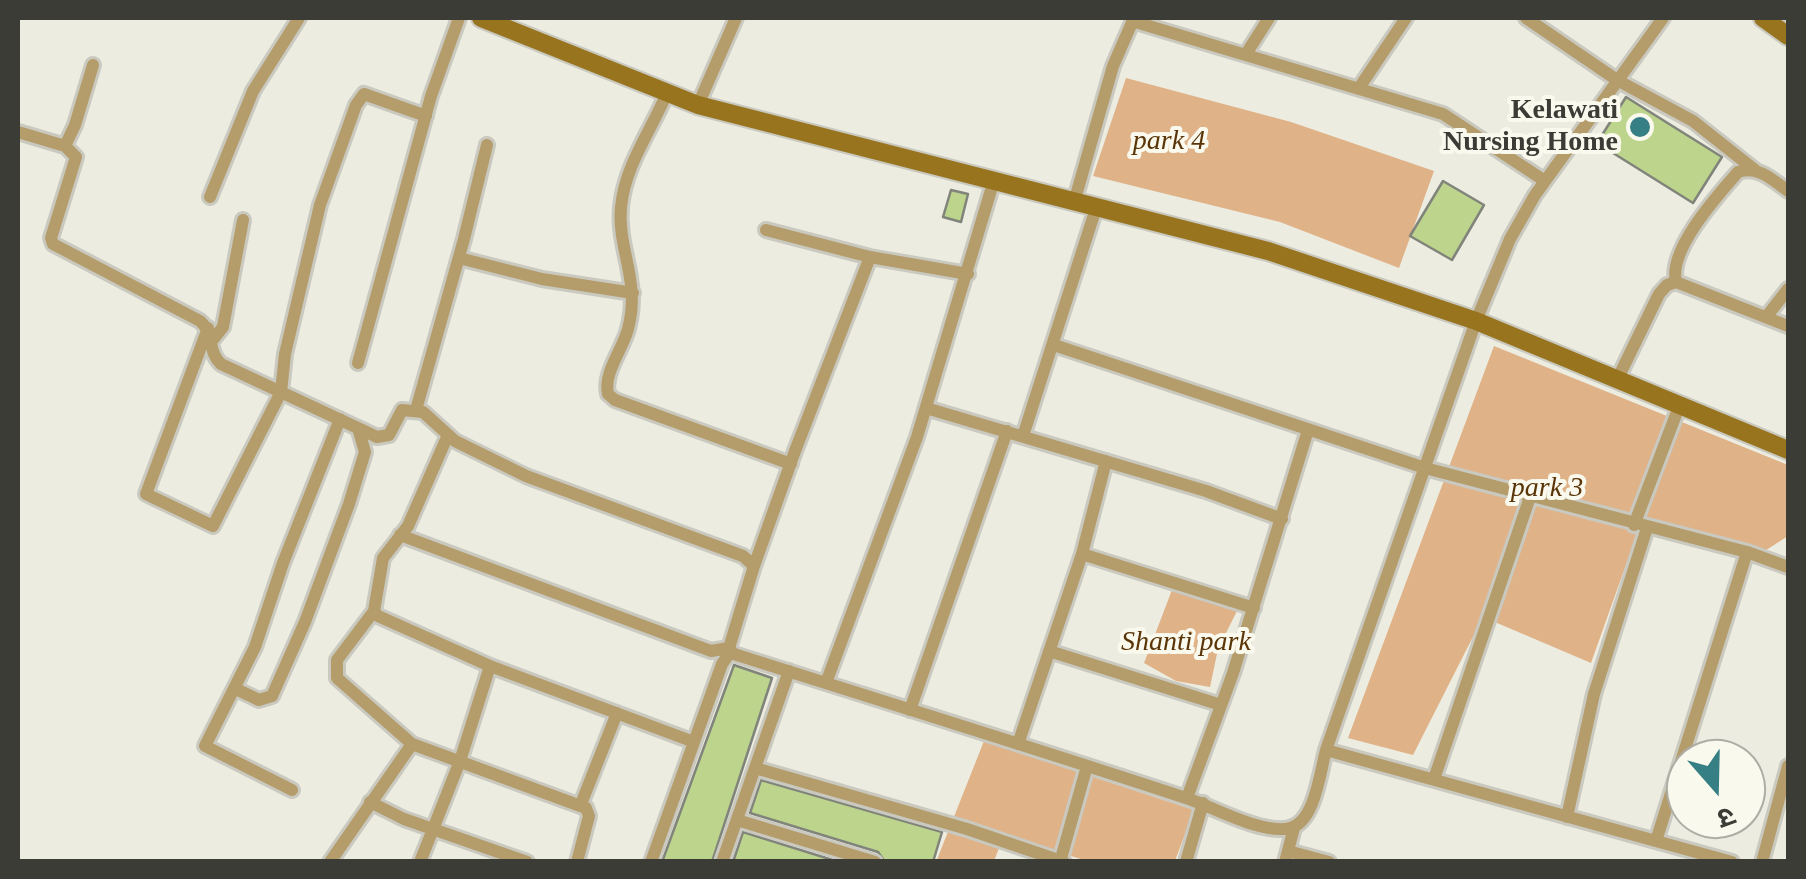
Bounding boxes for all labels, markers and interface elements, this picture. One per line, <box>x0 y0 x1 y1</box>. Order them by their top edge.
place label: Kelawati Nursing Home <box>1416 94 1618 160</box>
marker: Kelawati Nursing Home <box>1627 114 1653 140</box>
park label: park 4 <box>1128 125 1210 159</box>
park label: park 3 <box>1506 472 1588 506</box>
park label: Shanti park <box>1111 626 1261 660</box>
north arrow <box>1666 739 1766 839</box>
text: उ <box>1712 796 1739 835</box>

